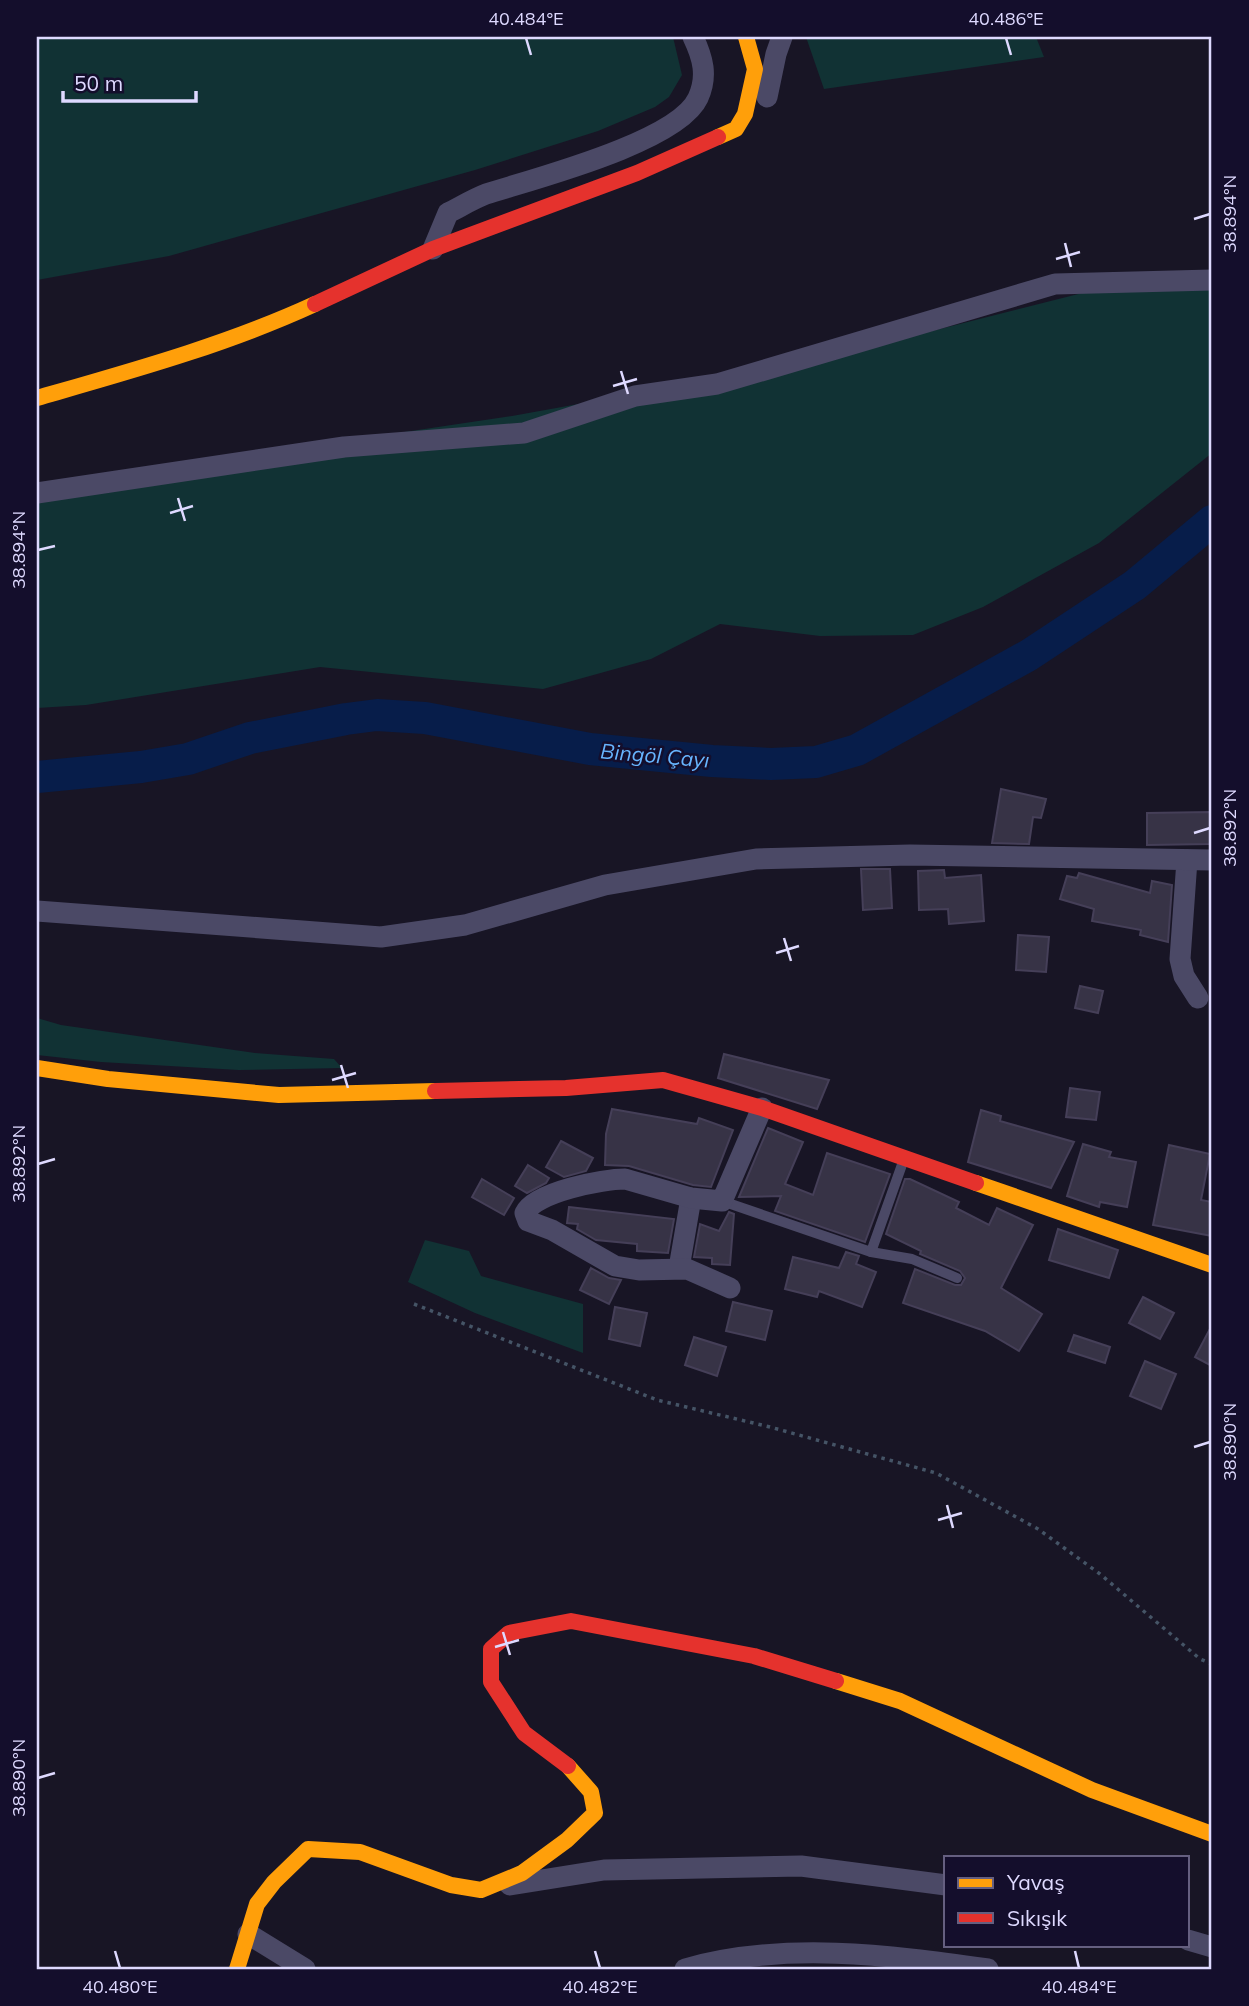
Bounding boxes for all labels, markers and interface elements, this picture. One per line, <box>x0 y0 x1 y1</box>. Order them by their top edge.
text: 40.484°E <box>488 7 564 30</box>
text: 40.486°E <box>968 7 1044 30</box>
scale bar <box>63 60 196 104</box>
text: 50 m <box>74 70 123 96</box>
text: 38.894°N <box>1218 175 1241 253</box>
text: 38.894°N <box>7 511 30 589</box>
water label: Bingöl Çayı <box>599 737 711 773</box>
text: 38.892°N <box>1218 789 1241 867</box>
text: 38.892°N <box>7 1125 30 1203</box>
text: 38.890°N <box>1218 1403 1241 1481</box>
text: 38.890°N <box>7 1739 30 1817</box>
legend <box>944 1856 1190 1946</box>
text: Yavaş <box>1006 1869 1065 1895</box>
text: Sıkışık <box>1007 1905 1067 1931</box>
text: 40.480°E <box>82 1975 158 1998</box>
text: 40.482°E <box>562 1975 638 1998</box>
text: 40.484°E <box>1041 1975 1117 1998</box>

